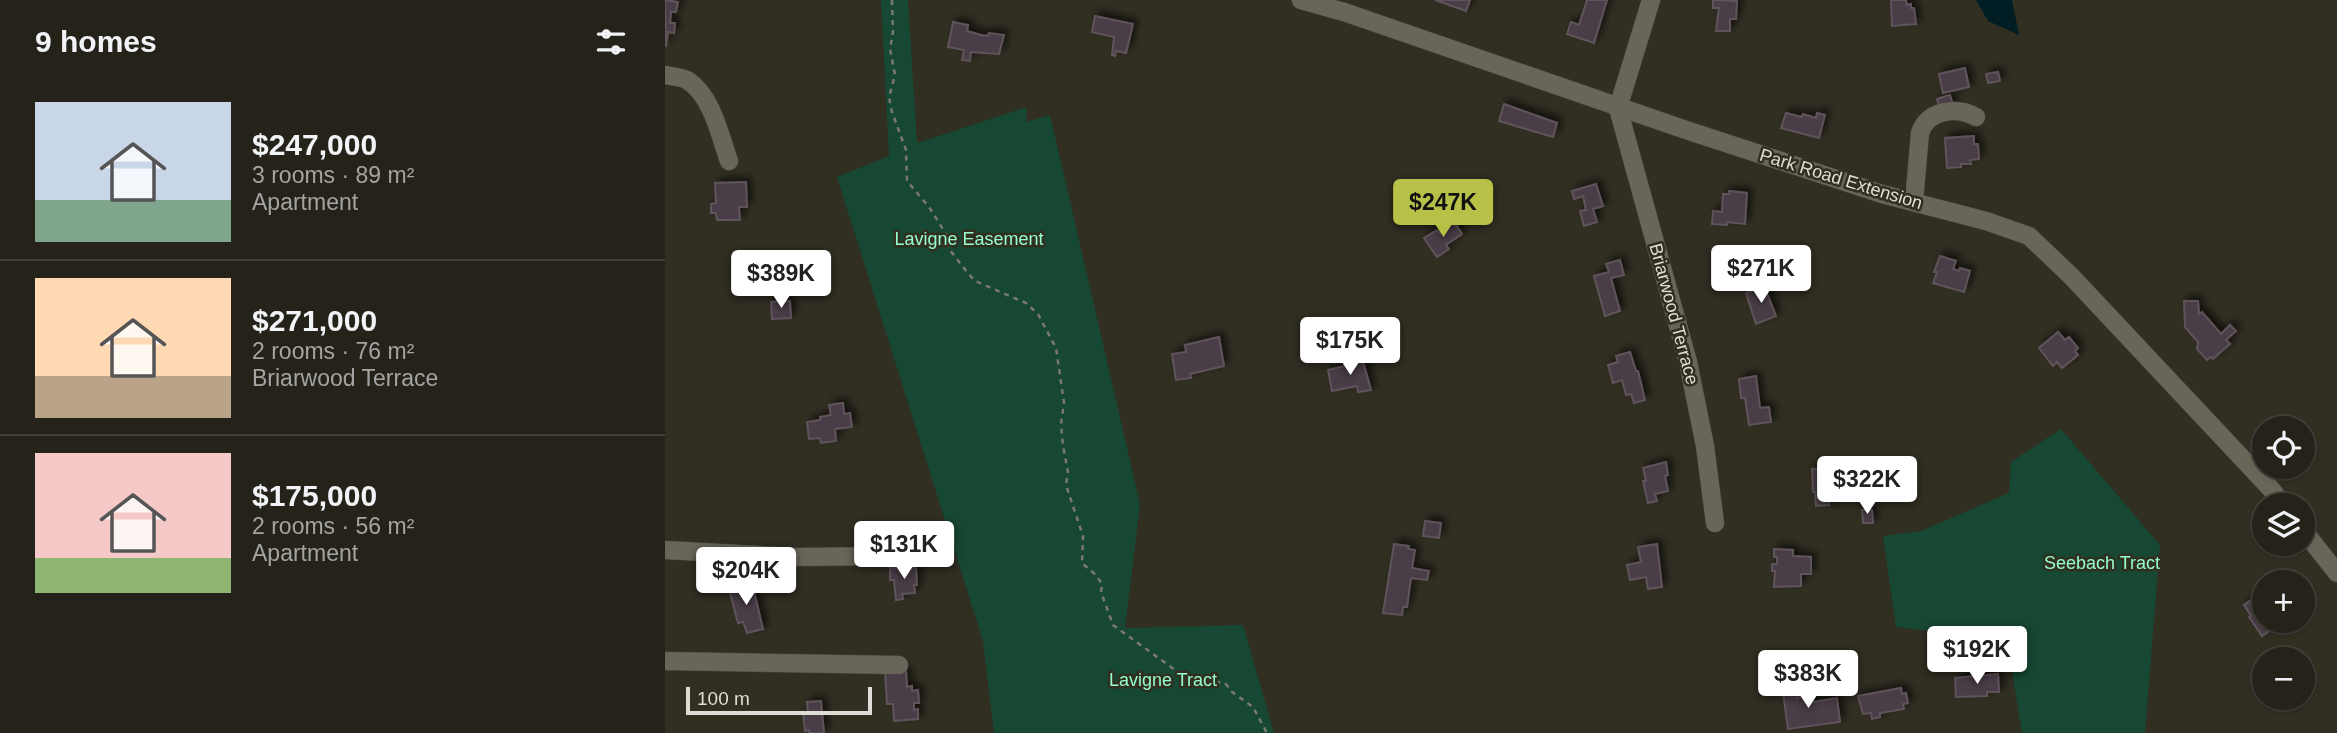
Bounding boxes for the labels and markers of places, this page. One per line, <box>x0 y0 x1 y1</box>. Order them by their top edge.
pin: $247K <box>1394 180 1492 239</box>
pin: $271K <box>1712 246 1810 305</box>
pin: $389K <box>732 250 830 310</box>
pin: $175K <box>1301 318 1399 377</box>
pin: $322K <box>1818 456 1916 516</box>
pin: $131K <box>855 522 953 581</box>
pin: $204K <box>697 548 795 607</box>
pin: $192K <box>1928 626 2026 686</box>
pin: $383K <box>1759 650 1857 710</box>

